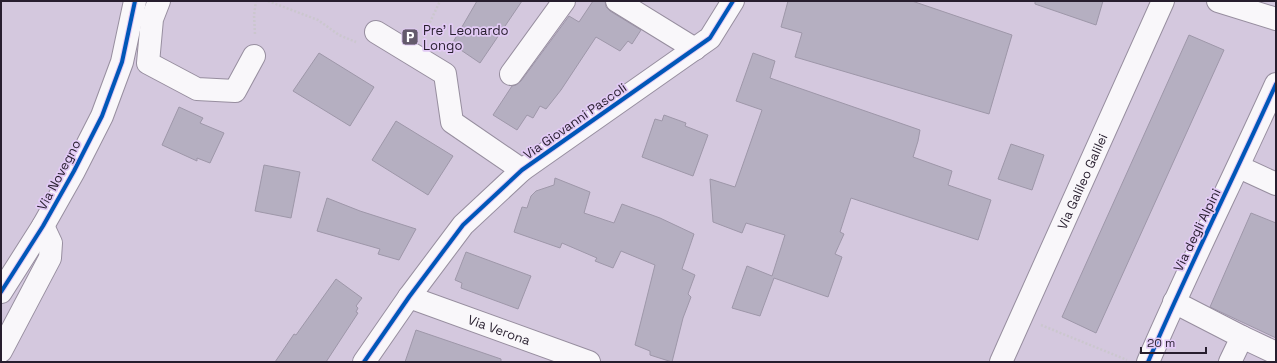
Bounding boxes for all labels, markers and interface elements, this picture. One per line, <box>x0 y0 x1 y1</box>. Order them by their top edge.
place label: Pre' Leonardo Longo <box>423 22 509 54</box>
parking icon: Pre' Leonardo Longo <box>400 27 420 47</box>
street label: Via Giovanni Pascoli <box>520 79 630 163</box>
street label: Via Galileo Galilei <box>1053 131 1111 232</box>
street label: Via Novegno <box>33 137 85 213</box>
street label: Via degli Alpini <box>1170 186 1224 274</box>
street label: Via Verona <box>466 311 533 349</box>
scale bar <box>1141 329 1206 355</box>
text: 20 m <box>1147 335 1175 351</box>

